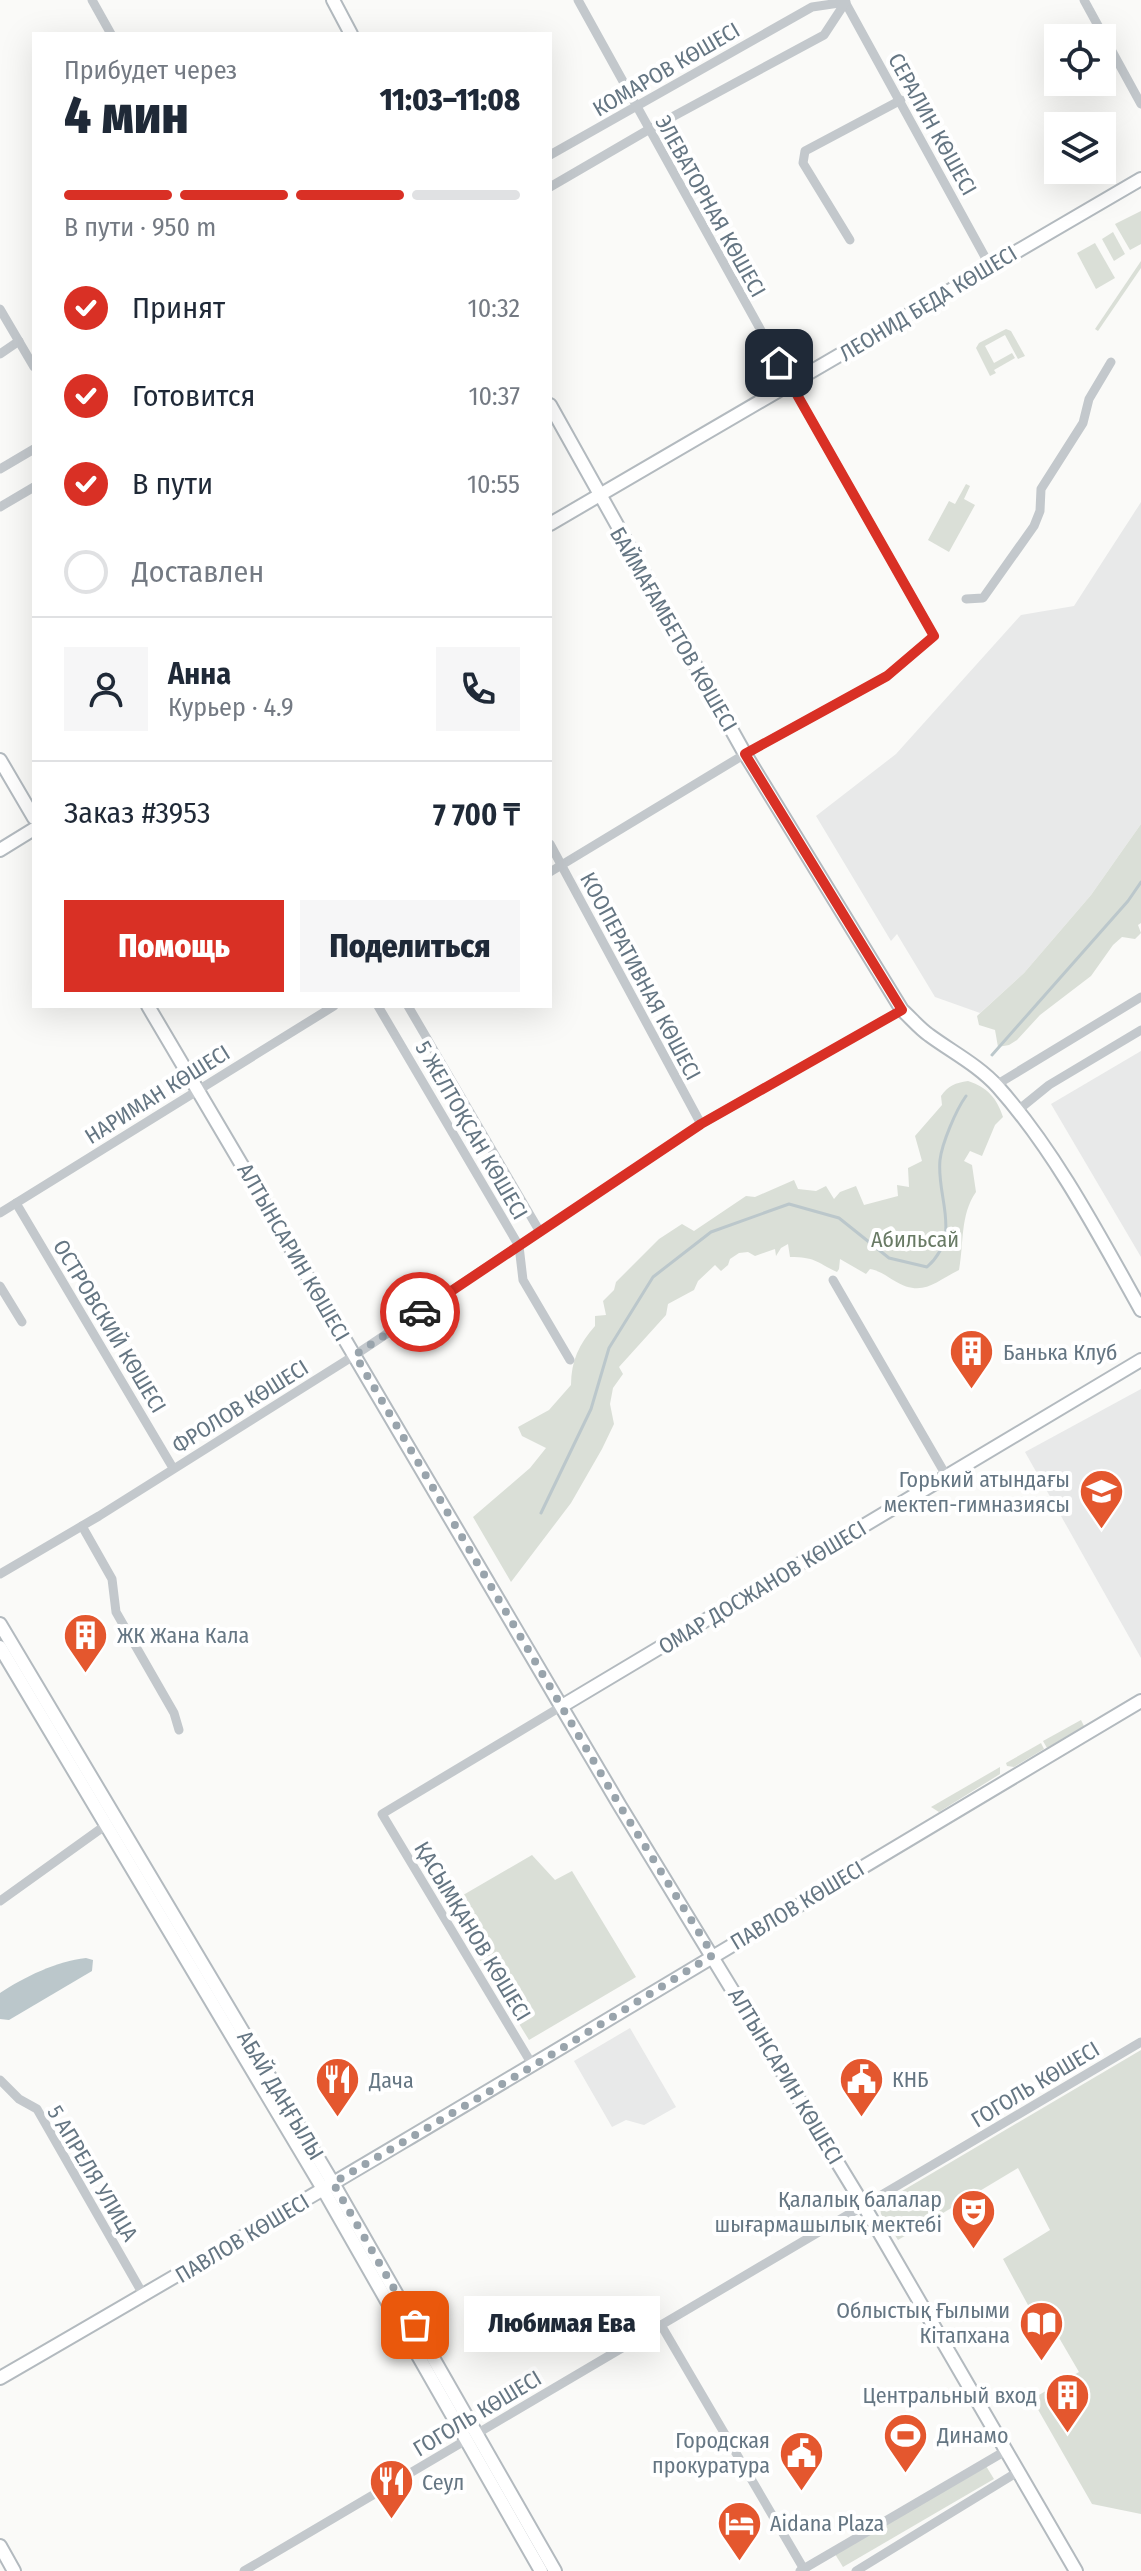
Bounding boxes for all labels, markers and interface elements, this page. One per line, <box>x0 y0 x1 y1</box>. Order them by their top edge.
street label: КОМАРОВ КӨШЕСІ <box>588 16 745 122</box>
map controls <box>1044 24 1116 184</box>
button: locate <box>1044 24 1116 96</box>
street label: СЕРАЛИН КӨШЕСІ <box>882 48 983 200</box>
text: Прибудет через <box>64 55 237 86</box>
text: 11:03–11:08 <box>380 82 520 118</box>
text: 4 мин <box>64 84 189 147</box>
street label: ЭЛЕВАТОРНАЯ КӨШЕСІ <box>650 111 772 302</box>
button: layers <box>1044 112 1116 184</box>
text: В пути · 950 m <box>64 212 216 243</box>
street label: ЛЕОНИД БЕДА КӨШЕСІ <box>835 240 1022 367</box>
icon: check <box>64 286 108 330</box>
text: Принят <box>132 290 225 326</box>
text: 10:32 <box>468 293 520 324</box>
pin <box>745 329 813 397</box>
icon: home <box>757 341 801 385</box>
icon: check <box>64 374 108 418</box>
text: Готовится <box>132 378 255 414</box>
text: 10:37 <box>468 381 520 412</box>
icon: check <box>64 462 108 506</box>
text: В пути <box>132 466 213 502</box>
text: 10:55 <box>467 469 520 500</box>
street label: БАЙМАҒАМБЕТОВ КӨШЕСІ <box>604 522 743 736</box>
text: Доставлен <box>132 554 264 590</box>
button: person <box>64 647 148 731</box>
button: phone <box>436 647 520 731</box>
text: Анна <box>168 656 231 692</box>
text: Курьер · 4.9 <box>168 692 294 723</box>
text: Заказ #3953 <box>64 795 210 831</box>
text: 7 700 ₸ <box>433 797 520 833</box>
street label: КООПЕРАТИВНАЯ КӨШЕСІ <box>574 868 707 1085</box>
button: Помощь <box>64 900 284 992</box>
button: Поделиться <box>300 900 520 992</box>
street label: 5 ЖЕЛТОҚСАН КӨШЕСІ <box>410 1036 534 1224</box>
street label: НАРИМАН КӨШЕСІ <box>80 1039 235 1150</box>
street label: АЛТЫНСАРИН КӨШЕСІ <box>232 1159 355 1346</box>
park label: Абильсай <box>871 1226 959 1253</box>
street label: ОСТРОВСКИЙ КӨШЕСІ <box>47 1235 172 1418</box>
courier <box>380 1272 460 1352</box>
icon: car <box>398 1290 442 1334</box>
building icon: Банька Клуб <box>948 1328 996 1391</box>
place label: Банька Клуб <box>1003 1339 1117 1366</box>
street label: ФРОЛОВ КӨШЕСІ <box>167 1354 313 1459</box>
place label: Горький атындағы мектеп-гимназиясы <box>884 1466 1070 1518</box>
school or university icon: Горький атындағы мектеп-гимназиясы <box>1077 1468 1125 1531</box>
street label: ОМАР ДОСЖАНОВ КӨШЕСІ <box>654 1515 871 1660</box>
building icon: ЖК Жана Кала <box>62 1611 110 1674</box>
place label: ЖК Жана Кала <box>117 1622 249 1649</box>
street label: ҚАСЫМҚАНОВ КӨШЕСІ <box>408 1837 537 2026</box>
street label: ПАВЛОВ КӨШЕСІ <box>725 1855 869 1956</box>
street label: АЛТЫНСАРИН КӨШЕСІ <box>722 1983 849 2169</box>
street label: АБАЙ ДАҢҒЫЛЫ <box>231 2026 330 2165</box>
street label: ГОГОЛЬ КӨШЕСІ <box>966 2036 1104 2133</box>
public building icon: КНБ <box>837 2055 885 2118</box>
restaurant icon: Дача <box>314 2056 362 2119</box>
place label: КНБ <box>892 2066 929 2093</box>
place label: Дача <box>368 2067 414 2094</box>
street label: 5 АПРЕЛЯ УЛИЦА <box>41 2101 144 2246</box>
place label: Қалалық балалар шығармашылық мектебі <box>715 2186 942 2238</box>
street label: ПАВЛОВ КӨШЕСІ <box>170 2188 314 2289</box>
theatre icon: Қалалық балалар шығармашылық мектебі <box>949 2188 997 2251</box>
pin <box>381 2291 449 2359</box>
callout: Любимая Ева <box>463 2297 659 2353</box>
place label: Облыстық Ғылыми Кітапхана <box>836 2297 1010 2349</box>
library icon: Облыстық Ғылыми Кітапхана <box>1017 2299 1065 2362</box>
icon: bag <box>393 2303 437 2347</box>
text: Любимая Ева <box>488 2308 636 2339</box>
street label: ГОГОЛЬ КӨШЕСІ <box>408 2365 546 2462</box>
building icon: Центральный вход <box>1044 2371 1092 2434</box>
place label: Центральный вход <box>862 2382 1037 2409</box>
sports icon: Динамо <box>882 2411 930 2474</box>
place label: Динамо <box>936 2422 1009 2449</box>
place label: Городская прокуратура <box>652 2427 770 2479</box>
public building icon: Городская прокуратура <box>777 2429 825 2492</box>
restaurant icon: Сеул <box>367 2458 415 2521</box>
place label: Сеул <box>422 2469 464 2496</box>
hotel icon: Aidana Plaza <box>715 2499 763 2562</box>
place label: Aidana Plaza <box>770 2510 884 2537</box>

